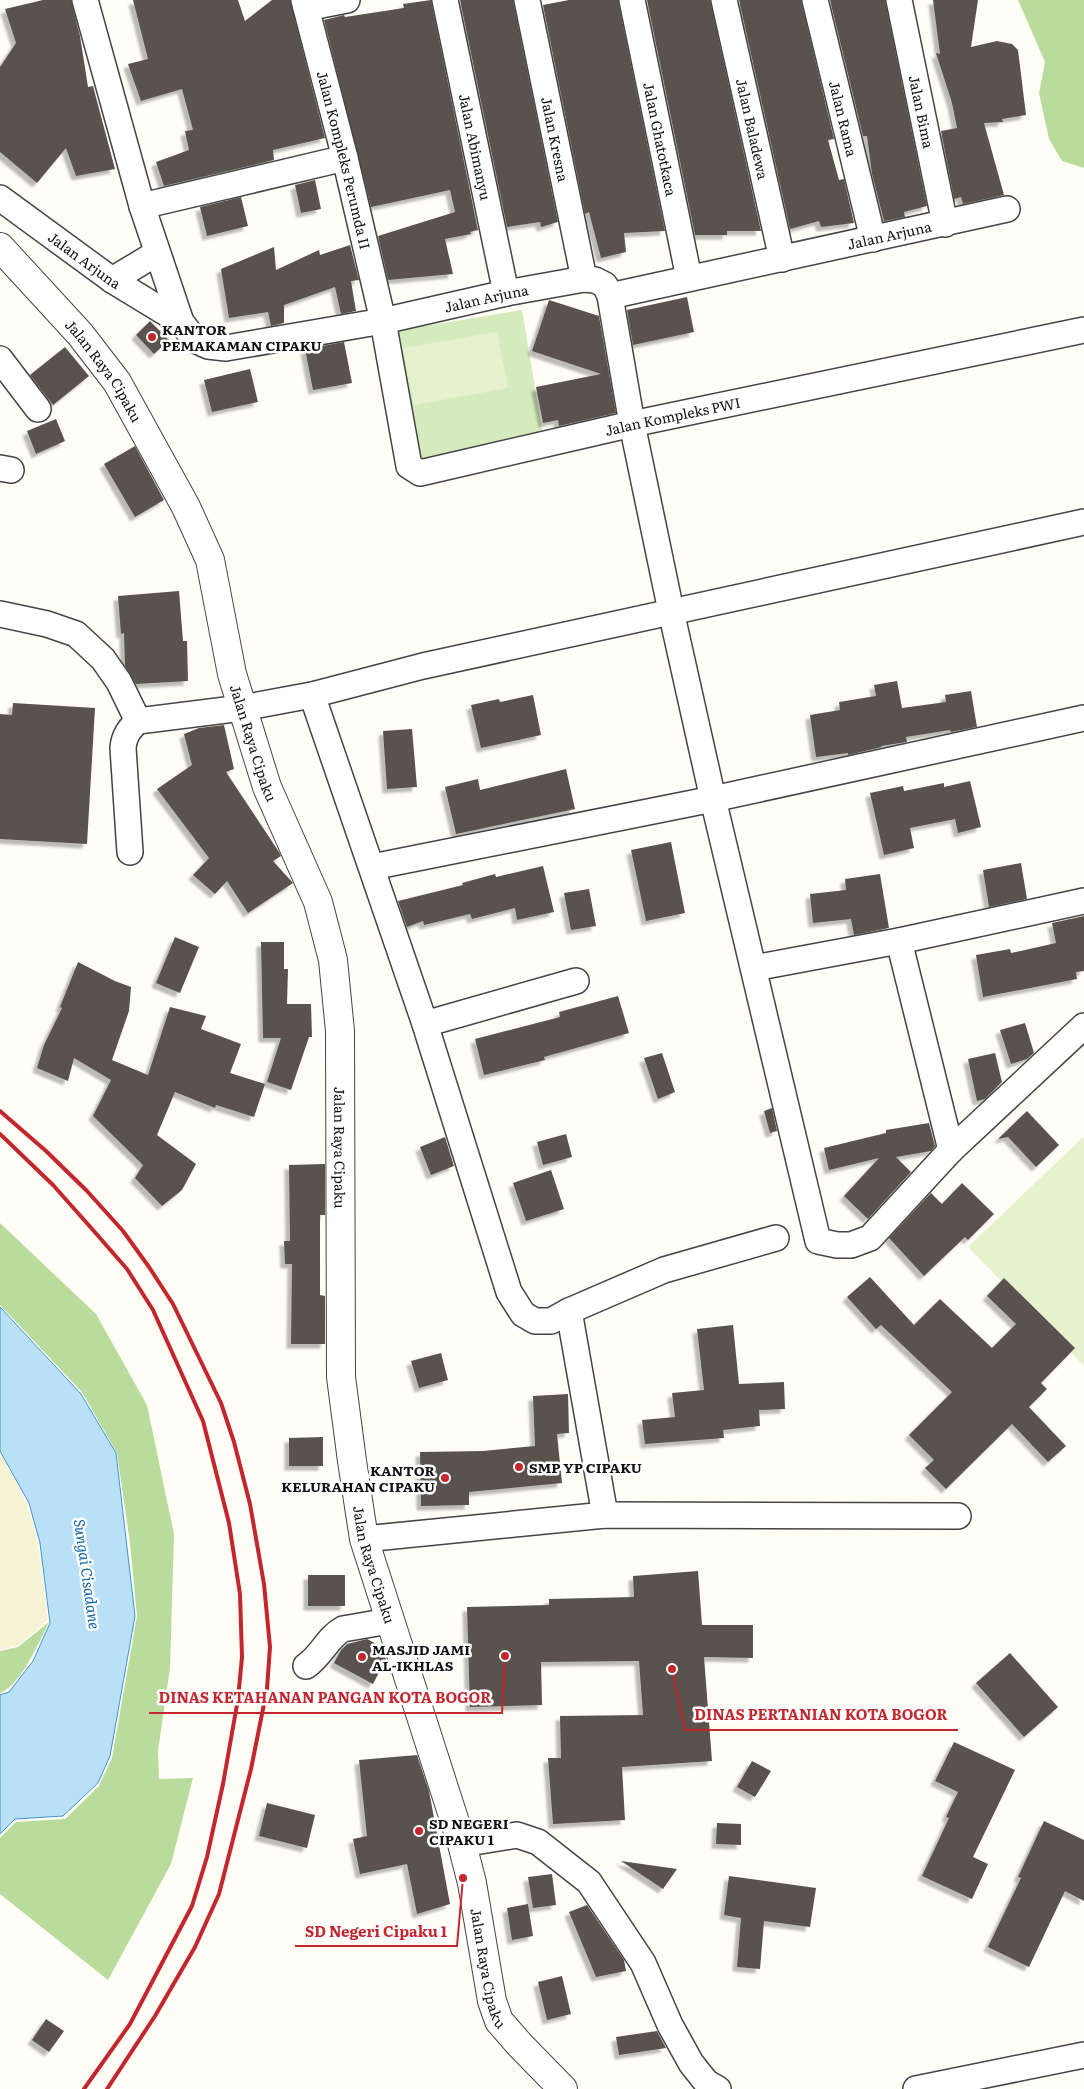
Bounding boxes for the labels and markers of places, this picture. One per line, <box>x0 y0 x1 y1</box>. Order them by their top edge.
place label: KANTOR PEMAKAMAN CIPAKU <box>162 319 322 355</box>
marker: KANTOR PEMAKAMAN CIPAKU <box>146 331 158 343</box>
place label: SMP YP CIPAKU <box>529 1457 642 1477</box>
place label: KANTOR KELURAHAN CIPAKU <box>281 1460 436 1496</box>
marker: SMP YP CIPAKU <box>513 1461 525 1473</box>
marker: KANTOR KELURAHAN CIPAKU <box>439 1472 451 1484</box>
place label: MASJID JAMI AL-IKHLAS <box>372 1639 470 1675</box>
marker: MASJID JAMI AL-IKHLAS <box>356 1651 368 1663</box>
callout: DINAS KETAHANAN PANGAN KOTA BOGOR <box>149 1683 502 1713</box>
callout: DINAS PERTANIAN KOTA BOGOR <box>685 1700 958 1730</box>
place label: SD NEGERI CIPAKU 1 <box>429 1813 509 1849</box>
marker: SD NEGERI CIPAKU 1 <box>413 1825 425 1837</box>
callout: SD Negeri Cipaku 1 <box>295 1916 457 1946</box>

